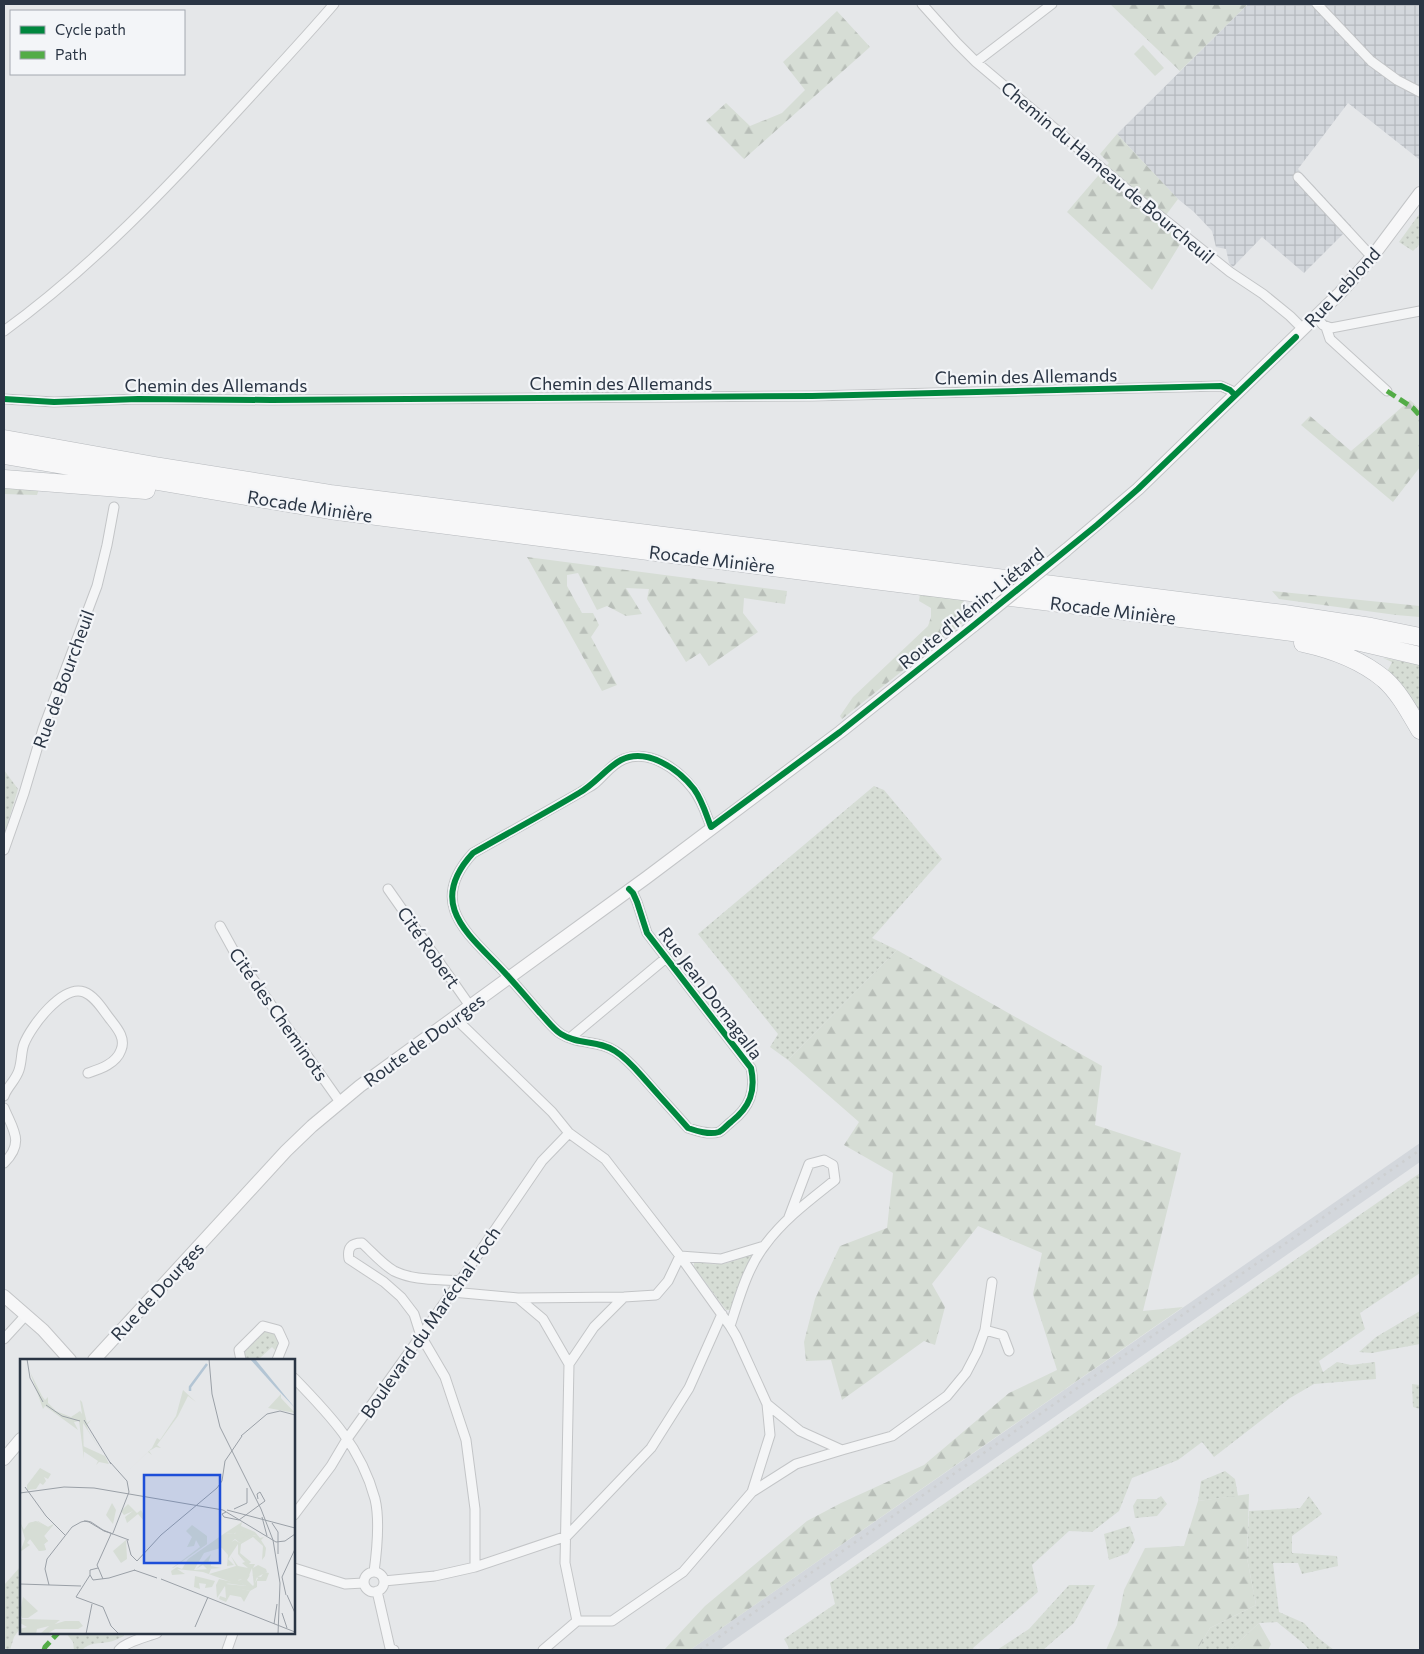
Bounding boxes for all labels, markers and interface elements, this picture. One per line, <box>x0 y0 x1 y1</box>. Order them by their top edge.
legend <box>10 10 185 75</box>
text: Cycle path <box>55 20 126 38</box>
text: Path <box>55 45 87 63</box>
street label: Chemin du Hameau de Bourcheuil <box>997 76 1219 268</box>
street label: Rue Leblond <box>1299 242 1385 332</box>
street label: Chemin des Allemands <box>934 363 1118 389</box>
street label: Chemin des Allemands <box>530 372 712 394</box>
street label: Chemin des Allemands <box>125 374 307 396</box>
street label: Rocade Minière <box>246 485 374 527</box>
street label: Rocade Minière <box>648 540 776 578</box>
street label: Route d'Hénin-Liétard <box>894 543 1048 673</box>
street label: Rocade Minière <box>1049 591 1177 629</box>
street label: Rue de Bourcheuil <box>28 607 98 751</box>
street label: Cité Robert <box>393 902 465 992</box>
street label: Rue Jean Domagalla <box>654 923 768 1063</box>
street label: Cité des Cheminots <box>225 943 333 1085</box>
street label: Route de Dourges <box>359 989 489 1091</box>
street label: Boulevard du Maréchal Foch <box>355 1222 505 1422</box>
street label: Rue de Dourges <box>106 1237 208 1345</box>
inset map <box>20 1359 295 1634</box>

